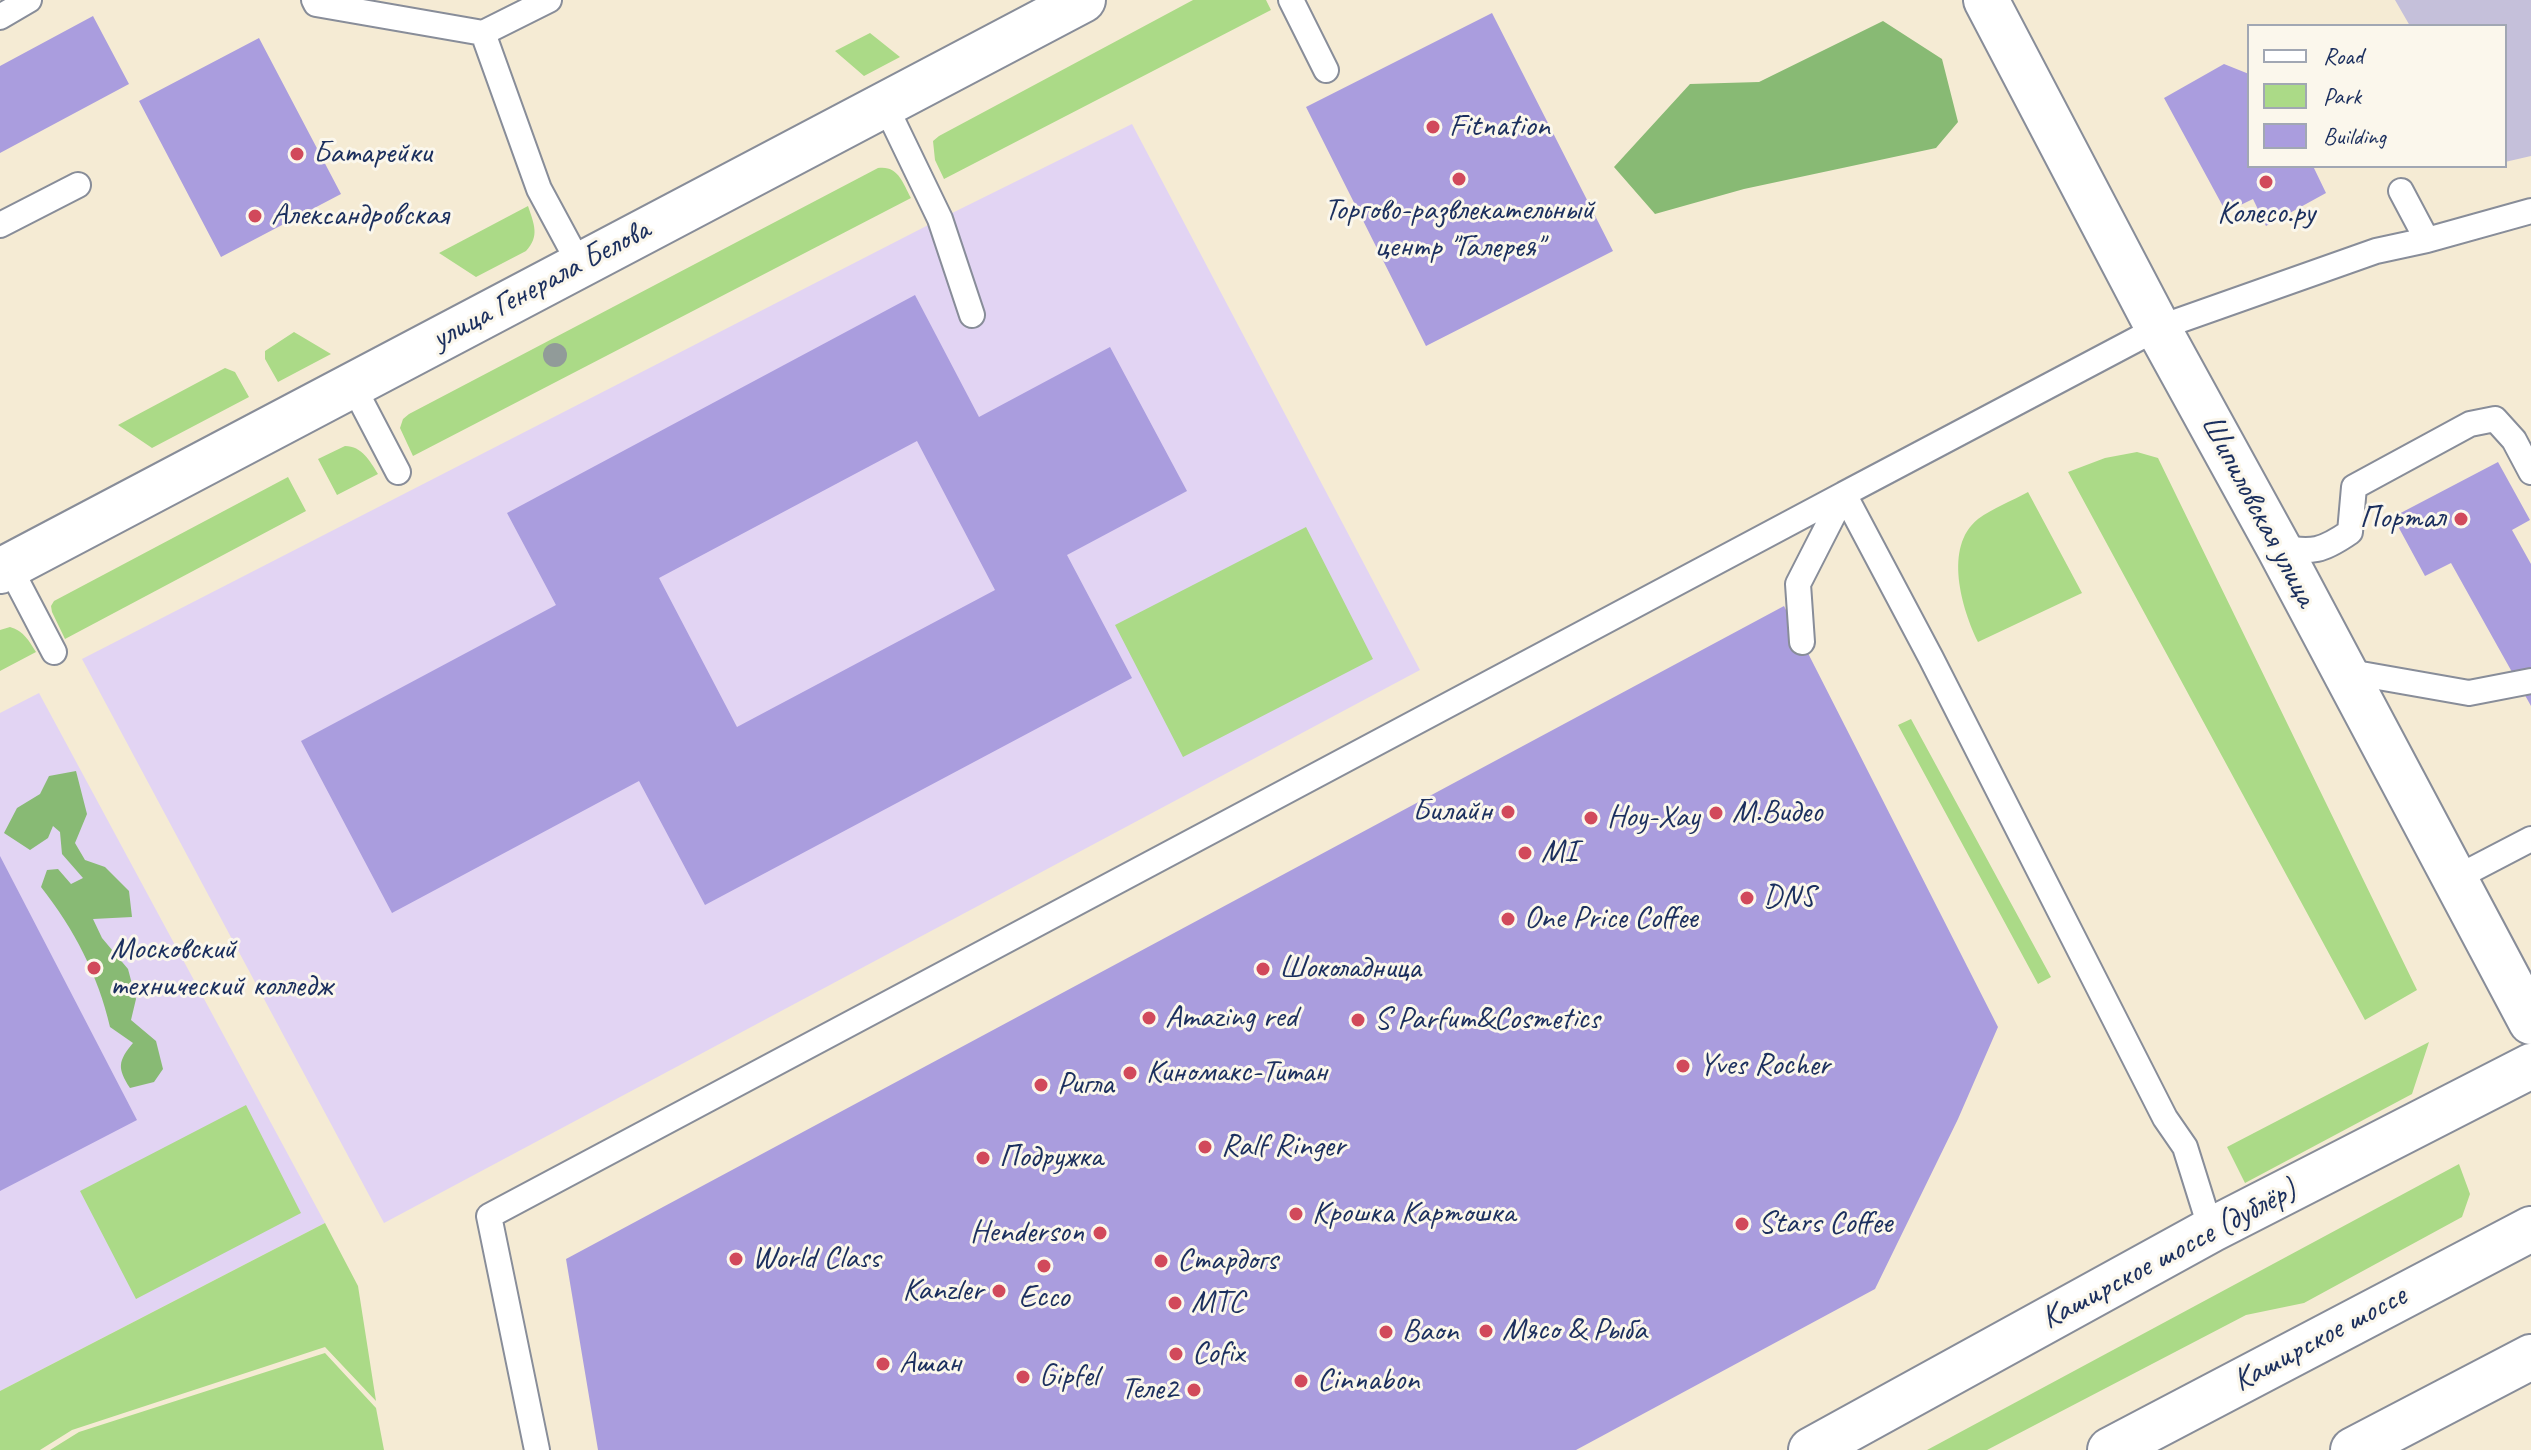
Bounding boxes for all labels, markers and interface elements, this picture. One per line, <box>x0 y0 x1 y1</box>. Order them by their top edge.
legend <box>2247 24 2507 168</box>
text: Road <box>2323 41 2363 71</box>
text: Park <box>2323 81 2361 111</box>
place label: Fitnation <box>1449 108 1550 146</box>
marker: Fitnation <box>1424 118 1442 136</box>
text: Building <box>2323 121 2386 151</box>
place label: Батарейки <box>313 135 432 173</box>
marker: Батарейки <box>288 145 306 163</box>
marker: Торгово-развлекательный центр "Галерея" <box>1450 170 1468 188</box>
marker: Колесо.ру <box>2257 173 2275 191</box>
place label: Торгово-развлекательный центр "Галерея" <box>1324 192 1594 267</box>
place label: Колесо.ру <box>2217 195 2315 233</box>
place label: Александровская <box>271 197 449 235</box>
marker: Александровская <box>246 207 264 225</box>
street label: улица Генерала Белова <box>425 211 657 359</box>
street label: Шипиловская улица <box>2191 409 2325 613</box>
place label: Портал <box>2360 500 2445 538</box>
marker: Портал <box>2452 510 2470 528</box>
place label: Билайн <box>1412 793 1492 831</box>
place label: М.Видео <box>1732 794 1822 832</box>
place label: Ноу-Хау <box>1607 799 1699 837</box>
marker: Билайн <box>1499 803 1517 821</box>
marker: М.Видео <box>1707 804 1725 822</box>
marker: Ноу-Хау <box>1582 809 1600 827</box>
place label: MI <box>1541 834 1577 872</box>
marker: MI <box>1516 844 1534 862</box>
place label: DNS <box>1763 879 1815 917</box>
marker: DNS <box>1738 889 1756 907</box>
place label: One Price Coffee <box>1524 900 1698 938</box>
marker: One Price Coffee <box>1499 910 1517 928</box>
place label: Московский технический колледж <box>110 931 332 1006</box>
place label: Шоколадница <box>1279 950 1421 988</box>
marker: Московский технический колледж <box>85 959 103 977</box>
marker: Шоколадница <box>1254 960 1272 978</box>
place label: Amazing red <box>1165 999 1297 1037</box>
place label: S Parfum&Cosmetics <box>1374 1001 1600 1039</box>
marker: Amazing red <box>1140 1009 1158 1027</box>
marker: S Parfum&Cosmetics <box>1349 1011 1367 1029</box>
place label: Yves Rocher <box>1699 1047 1830 1085</box>
place label: Киномакс-Титан <box>1146 1054 1327 1092</box>
marker: Yves Rocher <box>1674 1057 1692 1075</box>
marker: Киномакс-Титан <box>1121 1064 1139 1082</box>
place label: Ригла <box>1057 1066 1114 1104</box>
marker: Ригла <box>1032 1076 1050 1094</box>
place label: Ralf Ringer <box>1221 1128 1345 1166</box>
marker: Ralf Ringer <box>1196 1138 1214 1156</box>
place label: Подружка <box>999 1139 1103 1177</box>
marker: Подружка <box>974 1149 992 1167</box>
street label: Каширское шоссе (дублёр) <box>2035 1172 2303 1338</box>
place label: Крошка Картошка <box>1312 1195 1515 1233</box>
marker: Крошка Картошка <box>1287 1205 1305 1223</box>
place label: Stars Coffee <box>1758 1205 1892 1243</box>
place label: Henderson <box>970 1214 1084 1252</box>
marker: Stars Coffee <box>1733 1215 1751 1233</box>
marker: Henderson <box>1091 1224 1109 1242</box>
place label: World Class <box>752 1240 880 1278</box>
place label: Стардогs <box>1177 1242 1277 1280</box>
marker: World Class <box>727 1250 745 1268</box>
marker: Стардогs <box>1152 1252 1170 1270</box>
marker: Ecco <box>1035 1257 1053 1275</box>
place label: Kanzler <box>903 1272 983 1310</box>
street label: Каширское шоссе <box>2227 1277 2413 1401</box>
place label: Ecco <box>1019 1279 1069 1317</box>
marker: Kanzler <box>990 1282 1008 1300</box>
place label: МТС <box>1191 1284 1244 1322</box>
marker: МТС <box>1166 1294 1184 1312</box>
place label: Мясо & Рыба <box>1502 1312 1647 1350</box>
place label: Baon <box>1402 1313 1458 1351</box>
marker: Мясо & Рыба <box>1477 1322 1495 1340</box>
marker: Baon <box>1377 1323 1395 1341</box>
place label: Cofix <box>1192 1335 1244 1373</box>
place label: Ашан <box>899 1345 961 1383</box>
marker: Cofix <box>1167 1345 1185 1363</box>
marker: Ашан <box>874 1355 892 1373</box>
place label: Gipfel <box>1039 1358 1098 1396</box>
place label: Cinnabon <box>1317 1362 1419 1400</box>
marker: Gipfel <box>1014 1368 1032 1386</box>
place label: Теле2 <box>1121 1371 1178 1409</box>
marker: Cinnabon <box>1292 1372 1310 1390</box>
marker: Теле2 <box>1185 1381 1203 1399</box>

